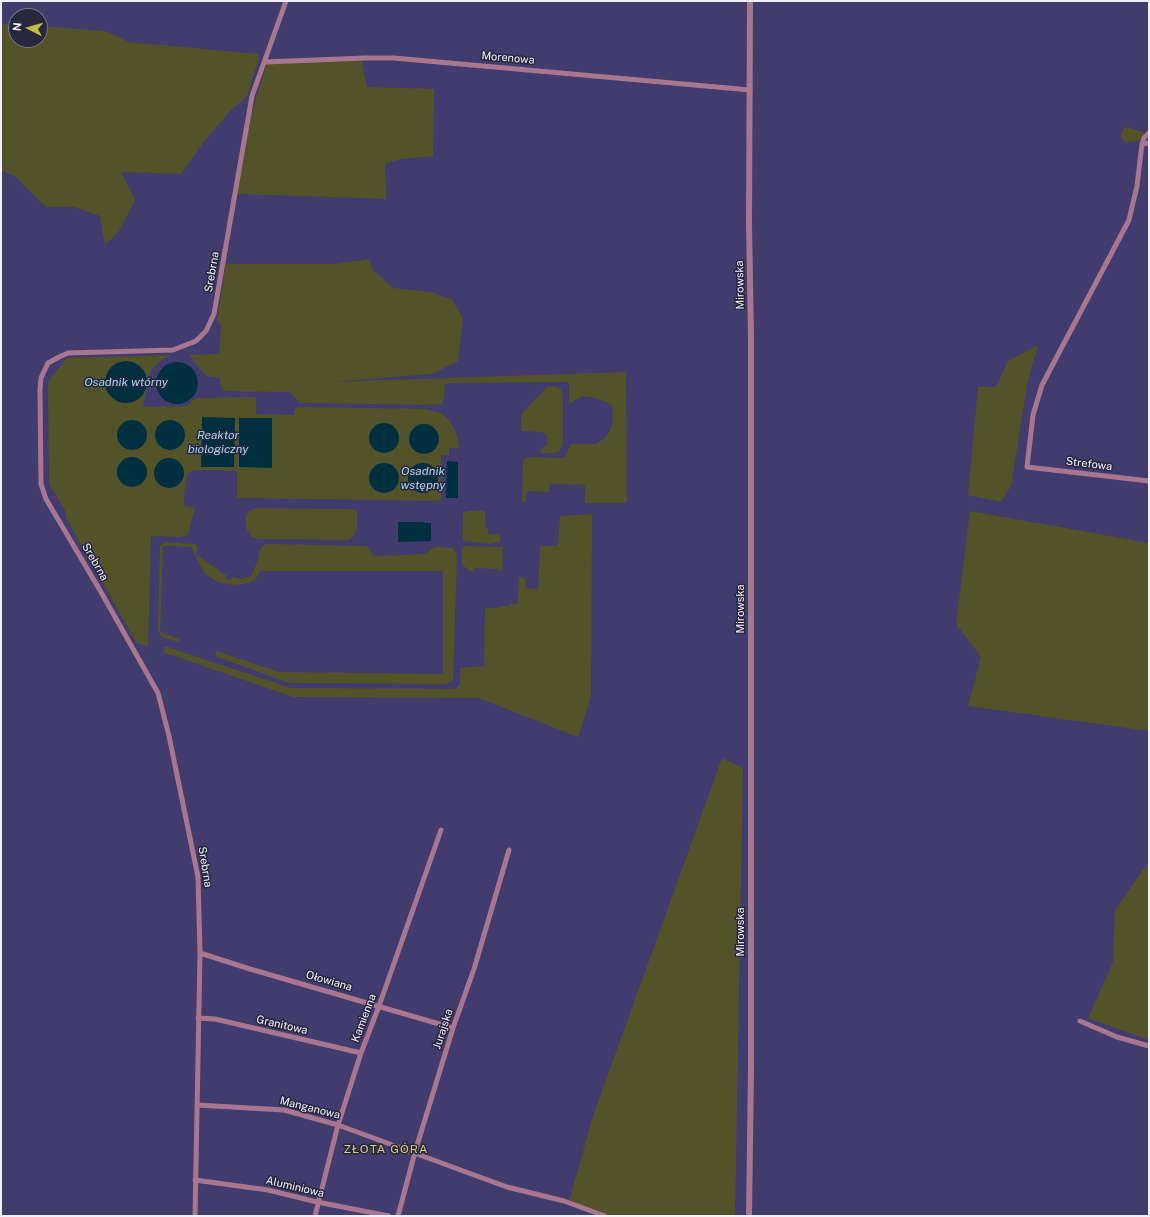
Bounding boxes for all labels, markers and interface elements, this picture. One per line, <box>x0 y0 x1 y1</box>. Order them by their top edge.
north arrow <box>8 8 48 48</box>
text: N <box>11 22 23 32</box>
street label: Morenowa <box>481 49 535 67</box>
street label: Srebrna <box>202 251 222 293</box>
street label: Mirowska <box>733 260 747 310</box>
water label: Osadnik wtórny <box>84 375 168 389</box>
water label: Reaktor biologiczny <box>188 428 248 456</box>
street label: Strefowa <box>1065 455 1113 473</box>
water label: Osadnik wstępny <box>401 464 445 492</box>
street label: Srebrna <box>79 541 111 583</box>
street label: Mirowska <box>734 584 748 634</box>
street label: Srebrna <box>195 846 215 888</box>
street label: Mirowska <box>734 907 748 957</box>
street label: Ołowiana <box>304 968 354 994</box>
street label: Kamienna <box>349 992 379 1044</box>
street label: Jurajska <box>430 1007 456 1051</box>
street label: Granitowa <box>255 1013 309 1037</box>
street label: Manganowa <box>278 1094 342 1122</box>
district label: ZŁOTA GÓRA <box>343 1142 429 1156</box>
street label: Aluminiowa <box>265 1174 325 1200</box>

